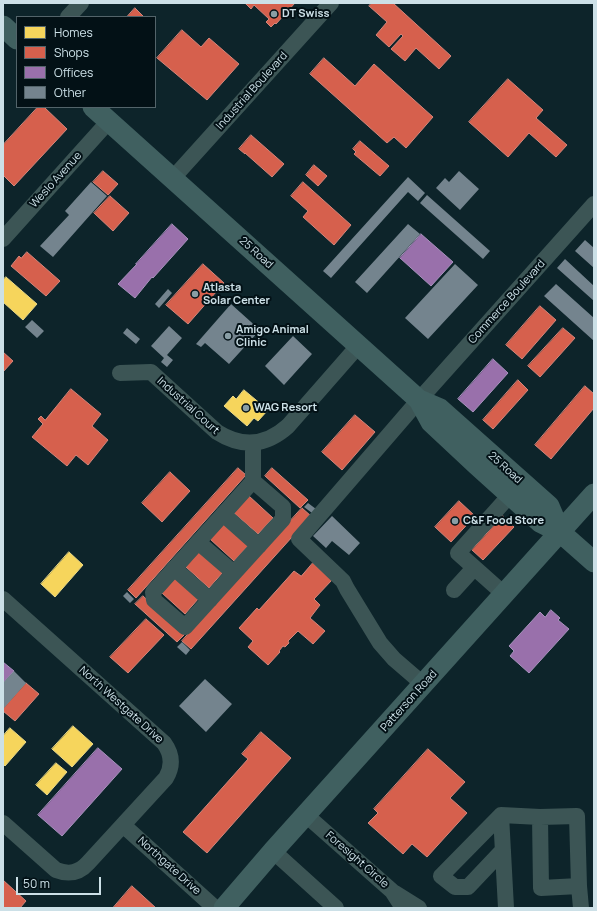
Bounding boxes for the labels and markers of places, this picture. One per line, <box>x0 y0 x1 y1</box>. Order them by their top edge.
place label: DT Swiss <box>282 7 329 21</box>
marker: DT Swiss <box>269 9 279 19</box>
place label: Atlasta Solar Center <box>203 281 270 307</box>
marker: Atlasta Solar Center <box>190 289 200 299</box>
place label: Amigo Animal Clinic <box>236 323 309 349</box>
marker: Amigo Animal Clinic <box>223 331 233 341</box>
place label: WAG Resort <box>254 401 317 415</box>
marker: WAG Resort <box>241 403 251 413</box>
place label: C&F Food Store <box>463 514 544 528</box>
marker: C&F Food Store <box>450 516 460 526</box>

